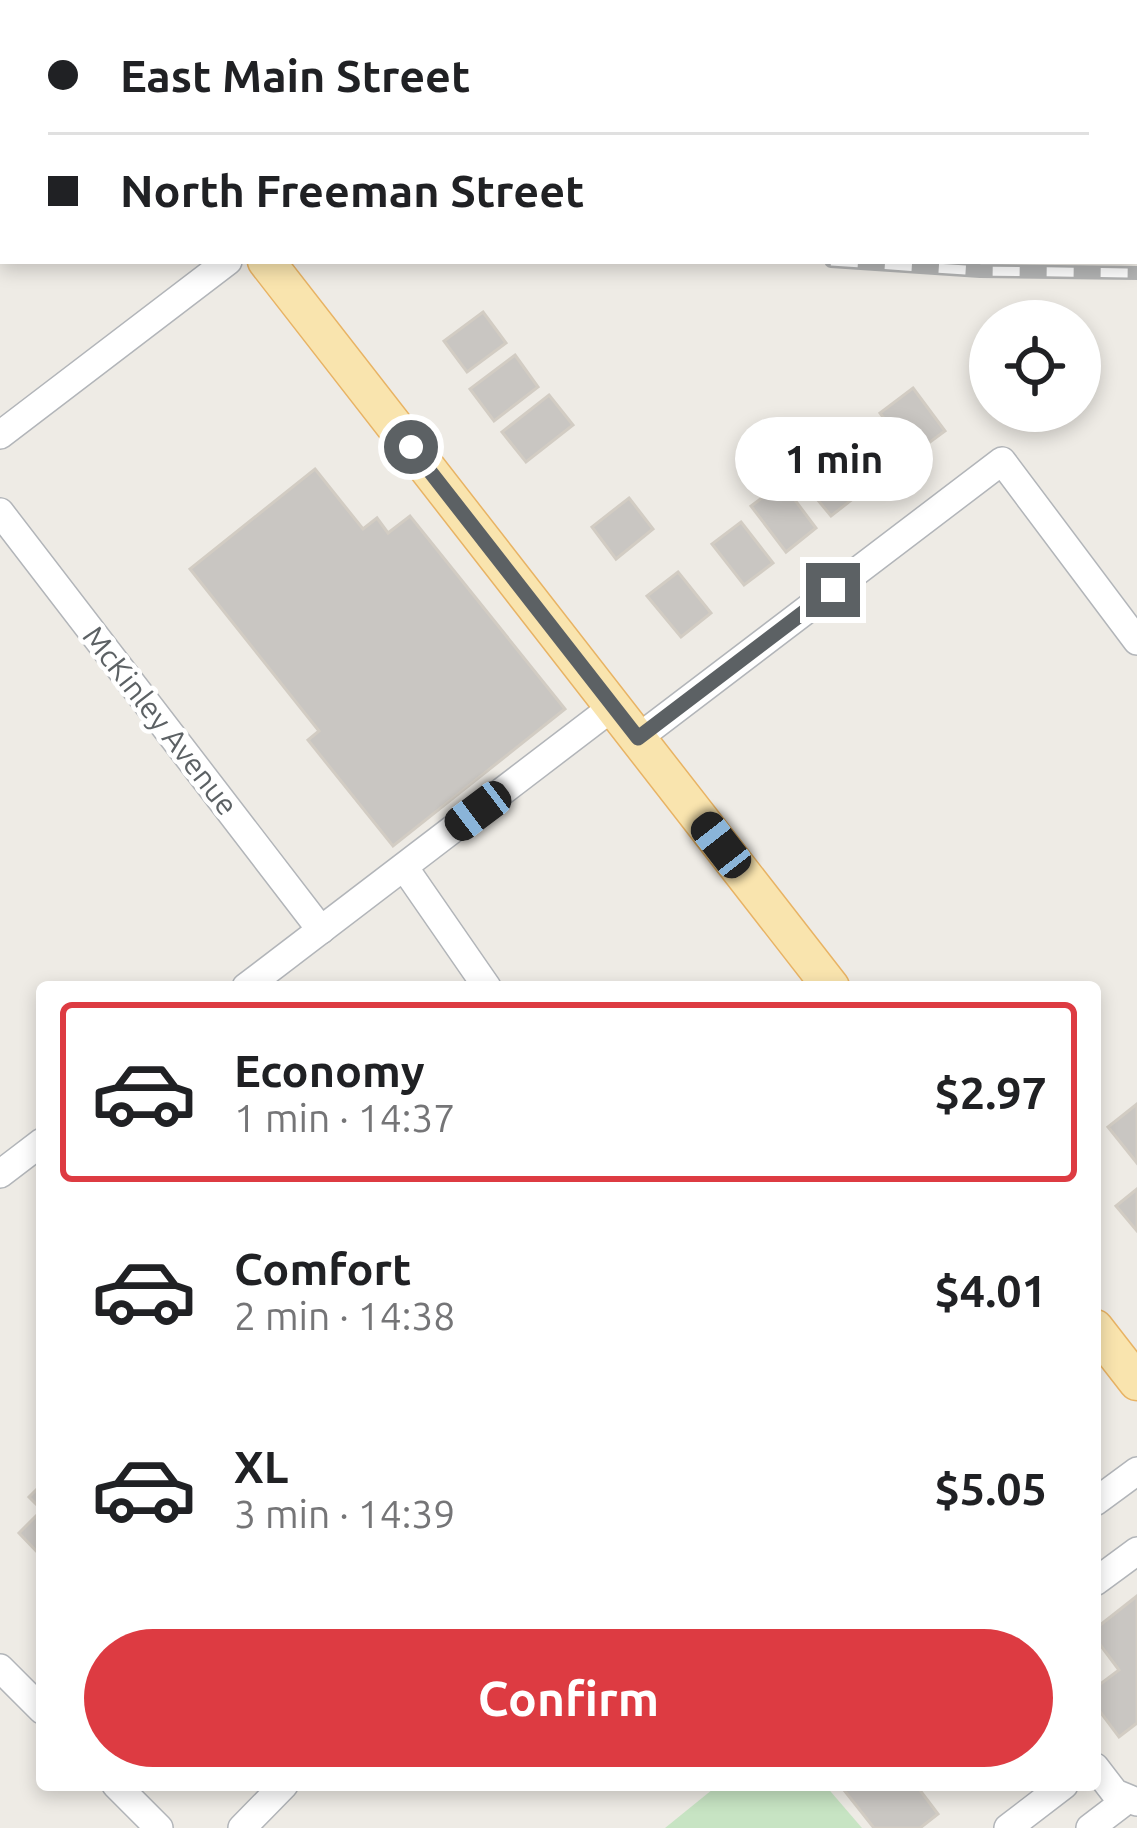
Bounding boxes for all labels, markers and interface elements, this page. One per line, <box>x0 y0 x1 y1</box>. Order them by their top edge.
text: East Main Street <box>120 50 470 101</box>
text: North Freeman Street <box>120 165 585 216</box>
map controls <box>969 300 1101 432</box>
button: locate <box>969 300 1101 432</box>
callout: 1 min <box>734 416 932 500</box>
route start <box>384 420 438 474</box>
text: 1 min <box>785 437 883 480</box>
route end <box>806 563 860 617</box>
street label: McKinley Avenue <box>77 619 245 822</box>
car <box>438 775 518 847</box>
car <box>685 806 757 884</box>
icon: car <box>90 1038 198 1146</box>
text: Economy <box>234 1045 425 1096</box>
text: $2.97 <box>934 1067 1047 1118</box>
text: 1 min · 14:37 <box>234 1096 455 1139</box>
icon: car <box>90 1236 198 1344</box>
text: Comfort <box>234 1243 411 1294</box>
text: $4.01 <box>934 1265 1047 1316</box>
text: 2 min · 14:38 <box>234 1294 455 1337</box>
icon: car <box>90 1434 198 1542</box>
text: XL <box>234 1441 288 1492</box>
text: $5.05 <box>934 1463 1047 1514</box>
text: 3 min · 14:39 <box>234 1492 455 1535</box>
button: Confirm <box>84 1629 1053 1767</box>

